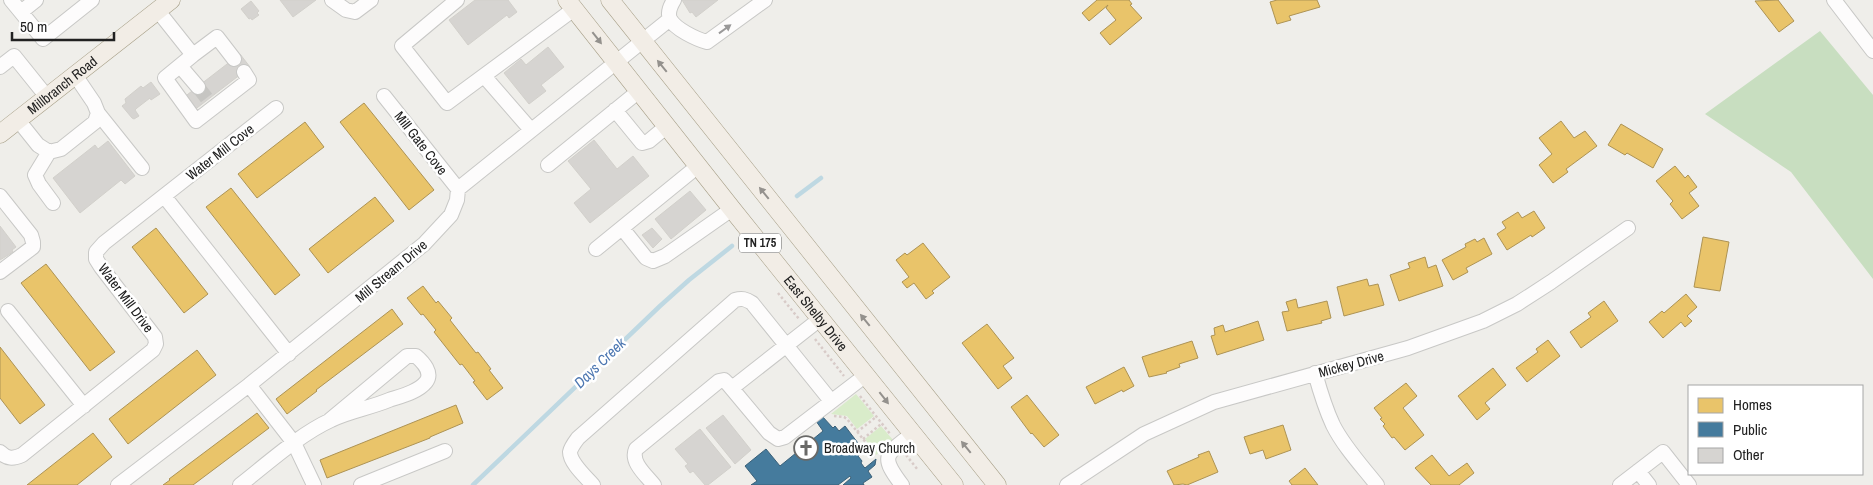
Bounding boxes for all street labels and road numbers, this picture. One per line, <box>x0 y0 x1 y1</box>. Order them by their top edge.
street label: Millbranch Road <box>24 52 101 118</box>
street label: Mill Gate Cove <box>391 108 451 178</box>
street label: Water Mill Cove <box>182 120 258 184</box>
road number: TN 175 <box>739 234 781 252</box>
street label: Mill Stream Drive <box>351 236 431 306</box>
street label: Water Mill Drive <box>94 260 158 336</box>
street label: East Shelby Drive <box>780 272 852 355</box>
street label: Mickey Drive <box>1316 347 1386 381</box>

